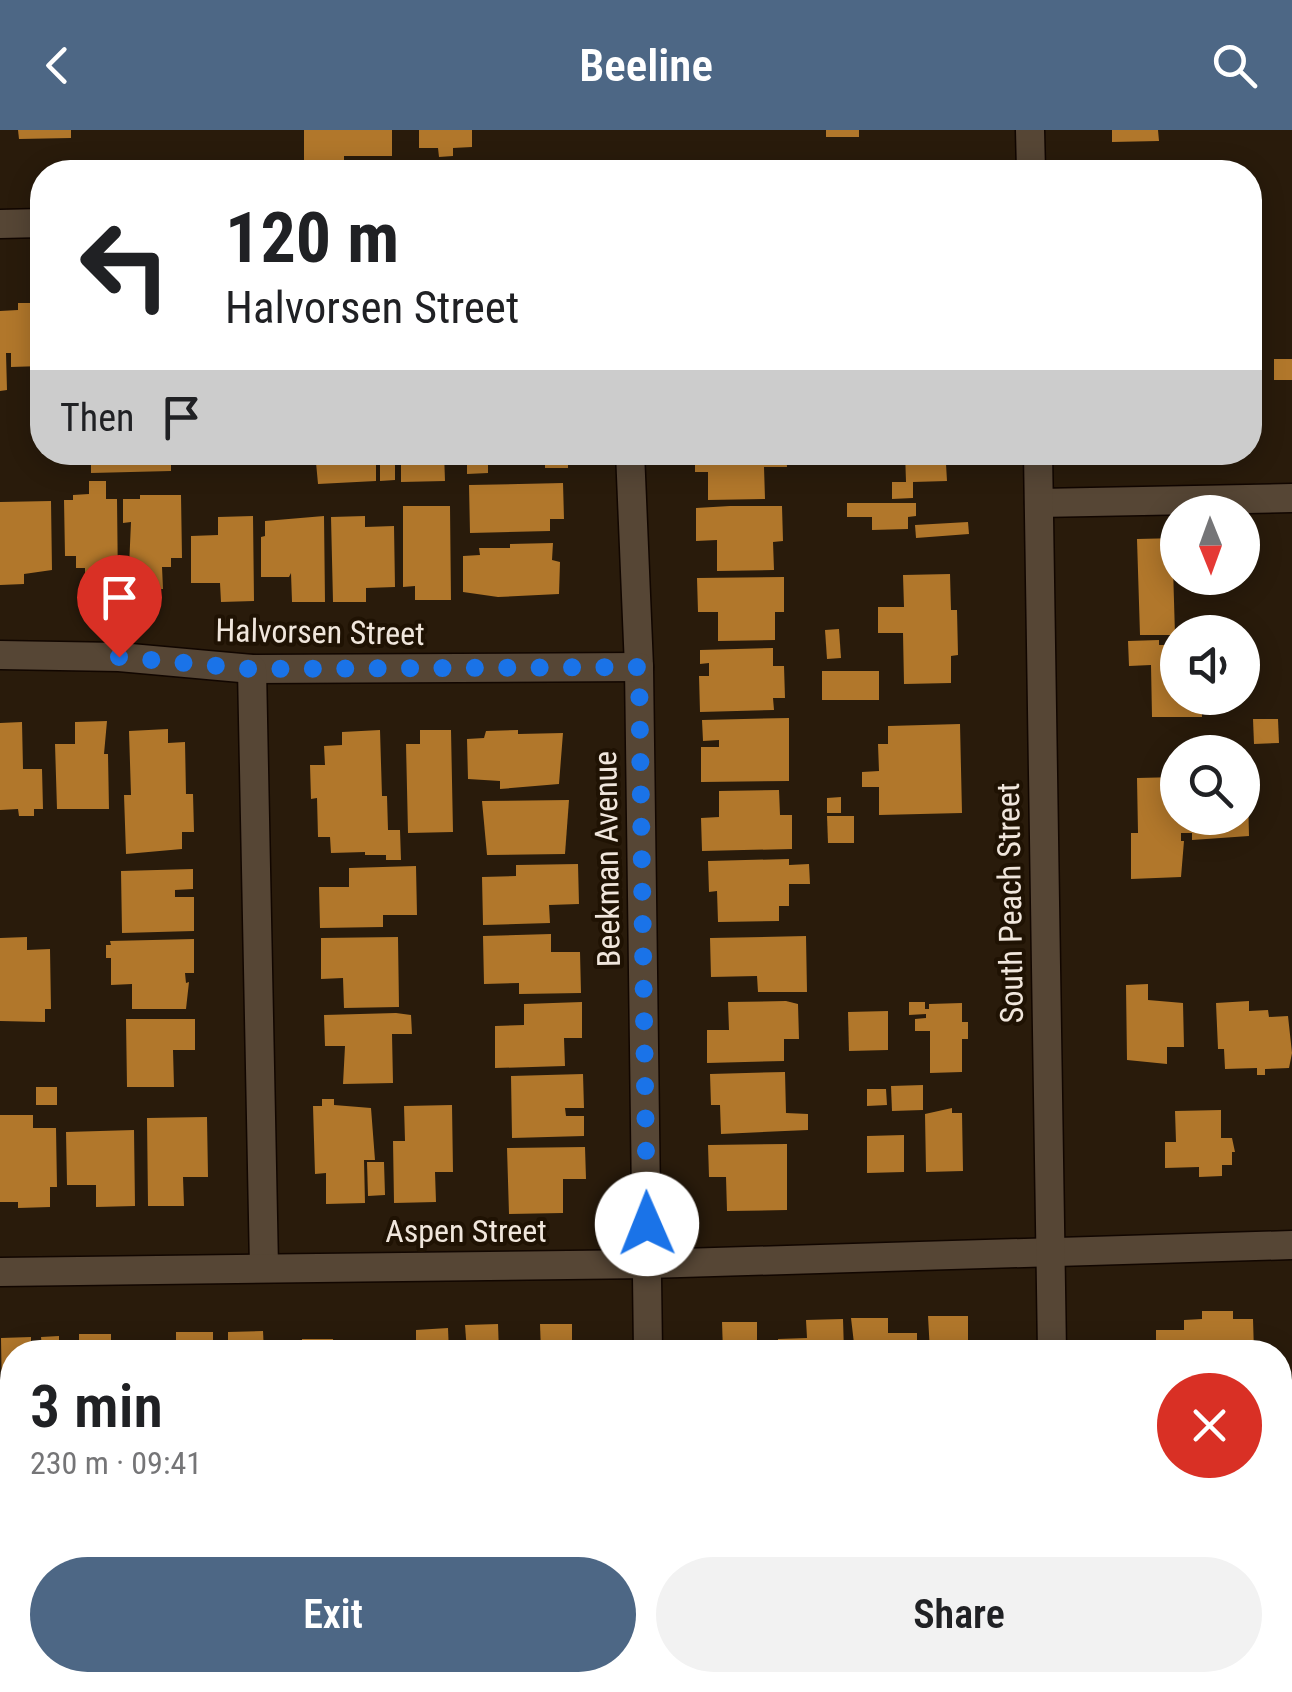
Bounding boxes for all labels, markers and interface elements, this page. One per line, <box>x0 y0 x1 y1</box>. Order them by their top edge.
icon: back <box>30 38 85 93</box>
icon: search <box>1207 38 1262 93</box>
text: Beeline <box>579 39 713 92</box>
text: 120 m <box>225 197 399 279</box>
icon: left <box>60 200 190 330</box>
text: Halvorsen Street <box>225 281 519 334</box>
icon: arrive <box>154 390 209 445</box>
text: Then <box>60 396 134 440</box>
north arrow <box>1160 495 1260 595</box>
map controls <box>1160 495 1260 835</box>
pin <box>77 555 162 658</box>
icon: arrive <box>92 570 147 625</box>
street label: Halvorsen Street <box>215 611 425 653</box>
button: sound <box>1160 615 1260 715</box>
button: search <box>1160 735 1260 835</box>
street label: Beekman Avenue <box>586 751 628 967</box>
street label: South Peach Street <box>989 782 1031 1024</box>
position arrow <box>595 1172 699 1276</box>
street label: Aspen Street <box>385 1212 547 1250</box>
text: 3 min <box>30 1371 163 1442</box>
button: close <box>1157 1373 1262 1478</box>
text: 230 m · 09:41 <box>30 1444 202 1482</box>
button: Exit <box>30 1557 636 1672</box>
button: Share <box>656 1557 1262 1672</box>

